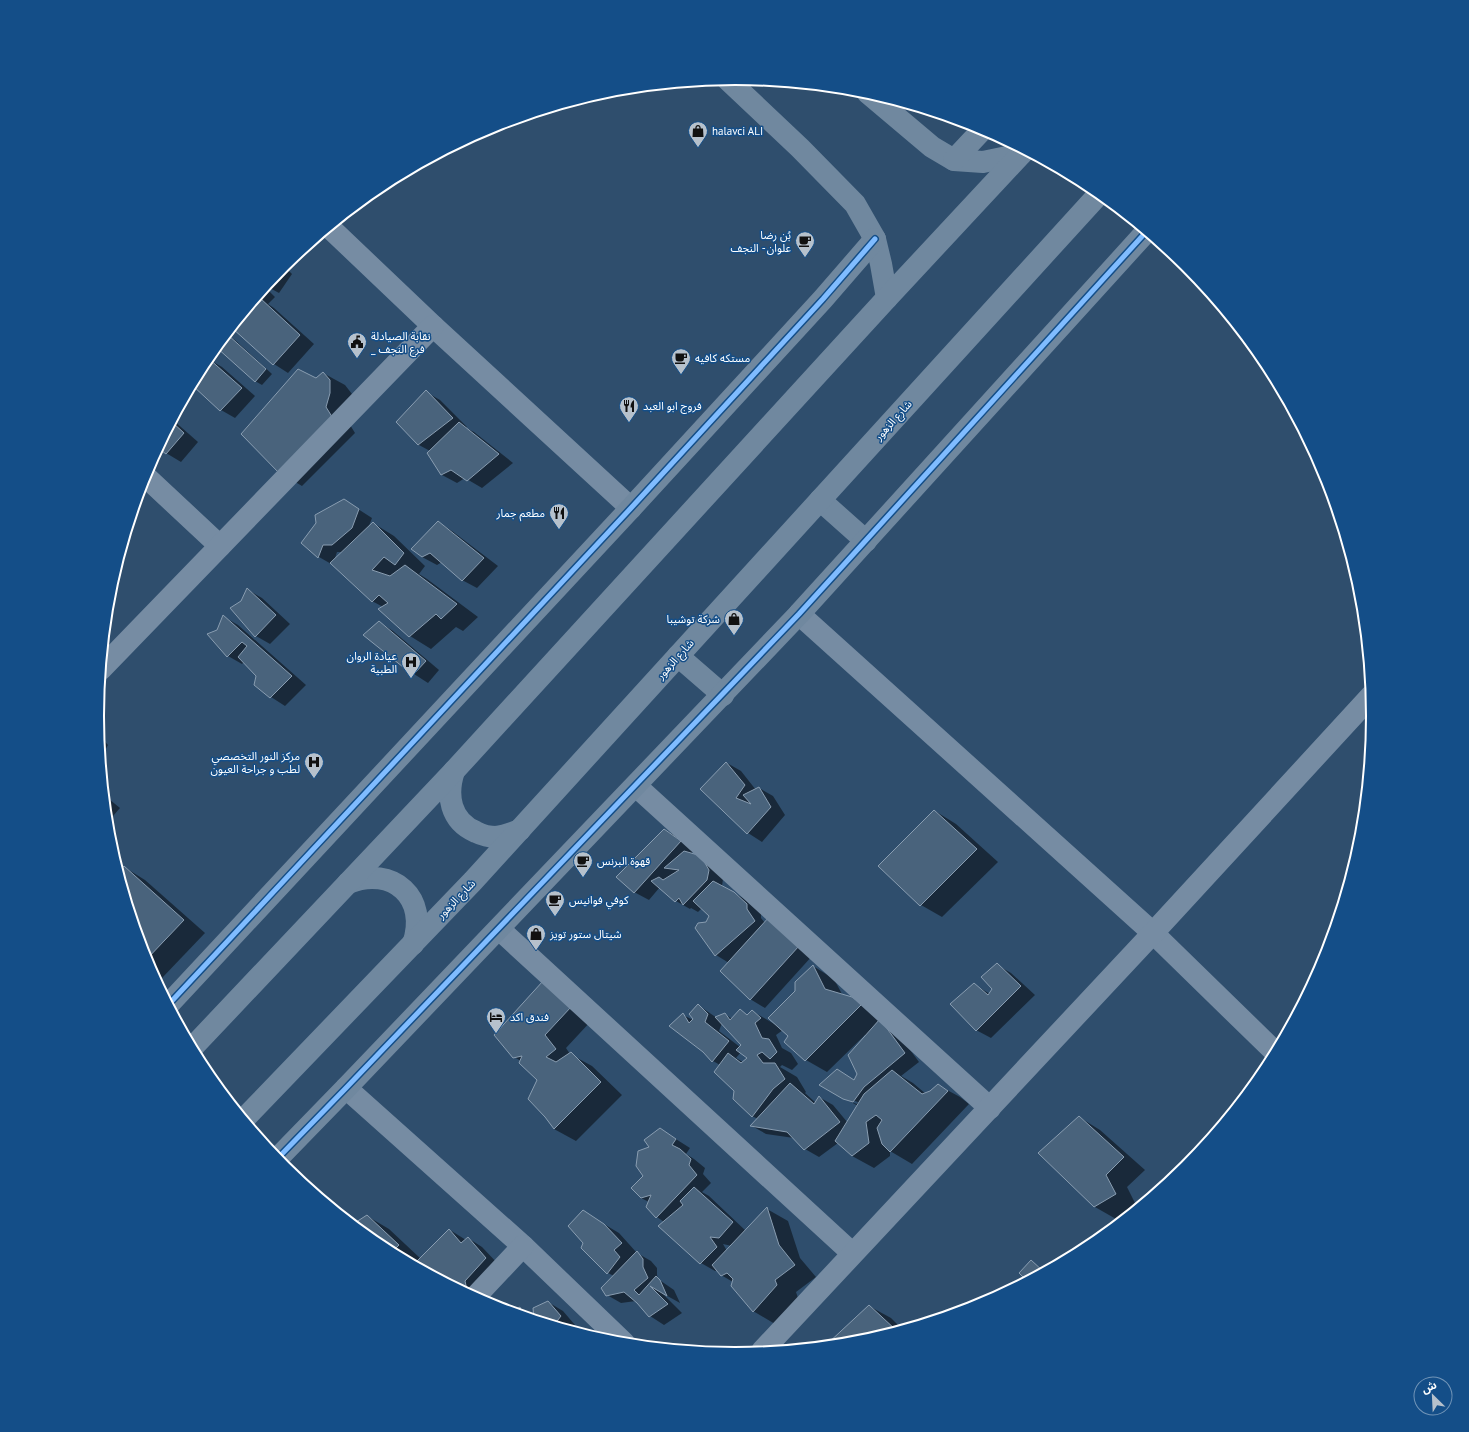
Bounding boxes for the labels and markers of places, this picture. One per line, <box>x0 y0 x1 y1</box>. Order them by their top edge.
shop icon: halavci ALI <box>687 120 709 148</box>
place label: halavci ALI <box>712 124 763 138</box>
place label: بُن رضا علوان - النجف <box>730 228 791 255</box>
cafe icon: بُن رضا علوان - النجف <box>794 230 816 258</box>
place label: نقابة الصيادلة _ فرع النجف <box>371 329 431 357</box>
public building icon: نقابة الصيادلة _ فرع النجف <box>346 331 368 359</box>
cafe icon: مستكه كافيه <box>670 347 692 375</box>
place label: مستكه كافيه <box>695 351 750 365</box>
restaurant icon: فروج ابو العبد <box>618 395 640 423</box>
place label: فروج ابو العبد <box>643 399 702 414</box>
restaurant icon: مطعم جمار <box>548 502 570 530</box>
place label: مطعم جمار <box>495 506 545 522</box>
shop icon: شركة توشيبا <box>723 608 745 636</box>
place label: شركة توشيبا <box>666 612 720 626</box>
place label: عيادة الروان الطبية <box>347 649 397 676</box>
hospital icon: عيادة الروان الطبية <box>400 651 422 679</box>
place label: مركز النور التخصصي لطب و جراحة العيون <box>211 749 300 776</box>
hospital icon: مركز النور التخصصي لطب و جراحة العيون <box>303 751 325 779</box>
cafe icon: قهوة البرنس <box>572 850 594 878</box>
place label: قهوة البرنس <box>597 854 650 868</box>
cafe icon: كوفي فوانيس <box>544 889 566 917</box>
place label: كوفي فوانيس <box>569 893 629 910</box>
shop icon: شيتال ستور تويز <box>525 923 547 951</box>
place label: شيتال ستور تويز <box>549 927 622 941</box>
hotel icon: فندق اكد <box>485 1006 507 1034</box>
place label: فندق اكد <box>510 1010 549 1024</box>

